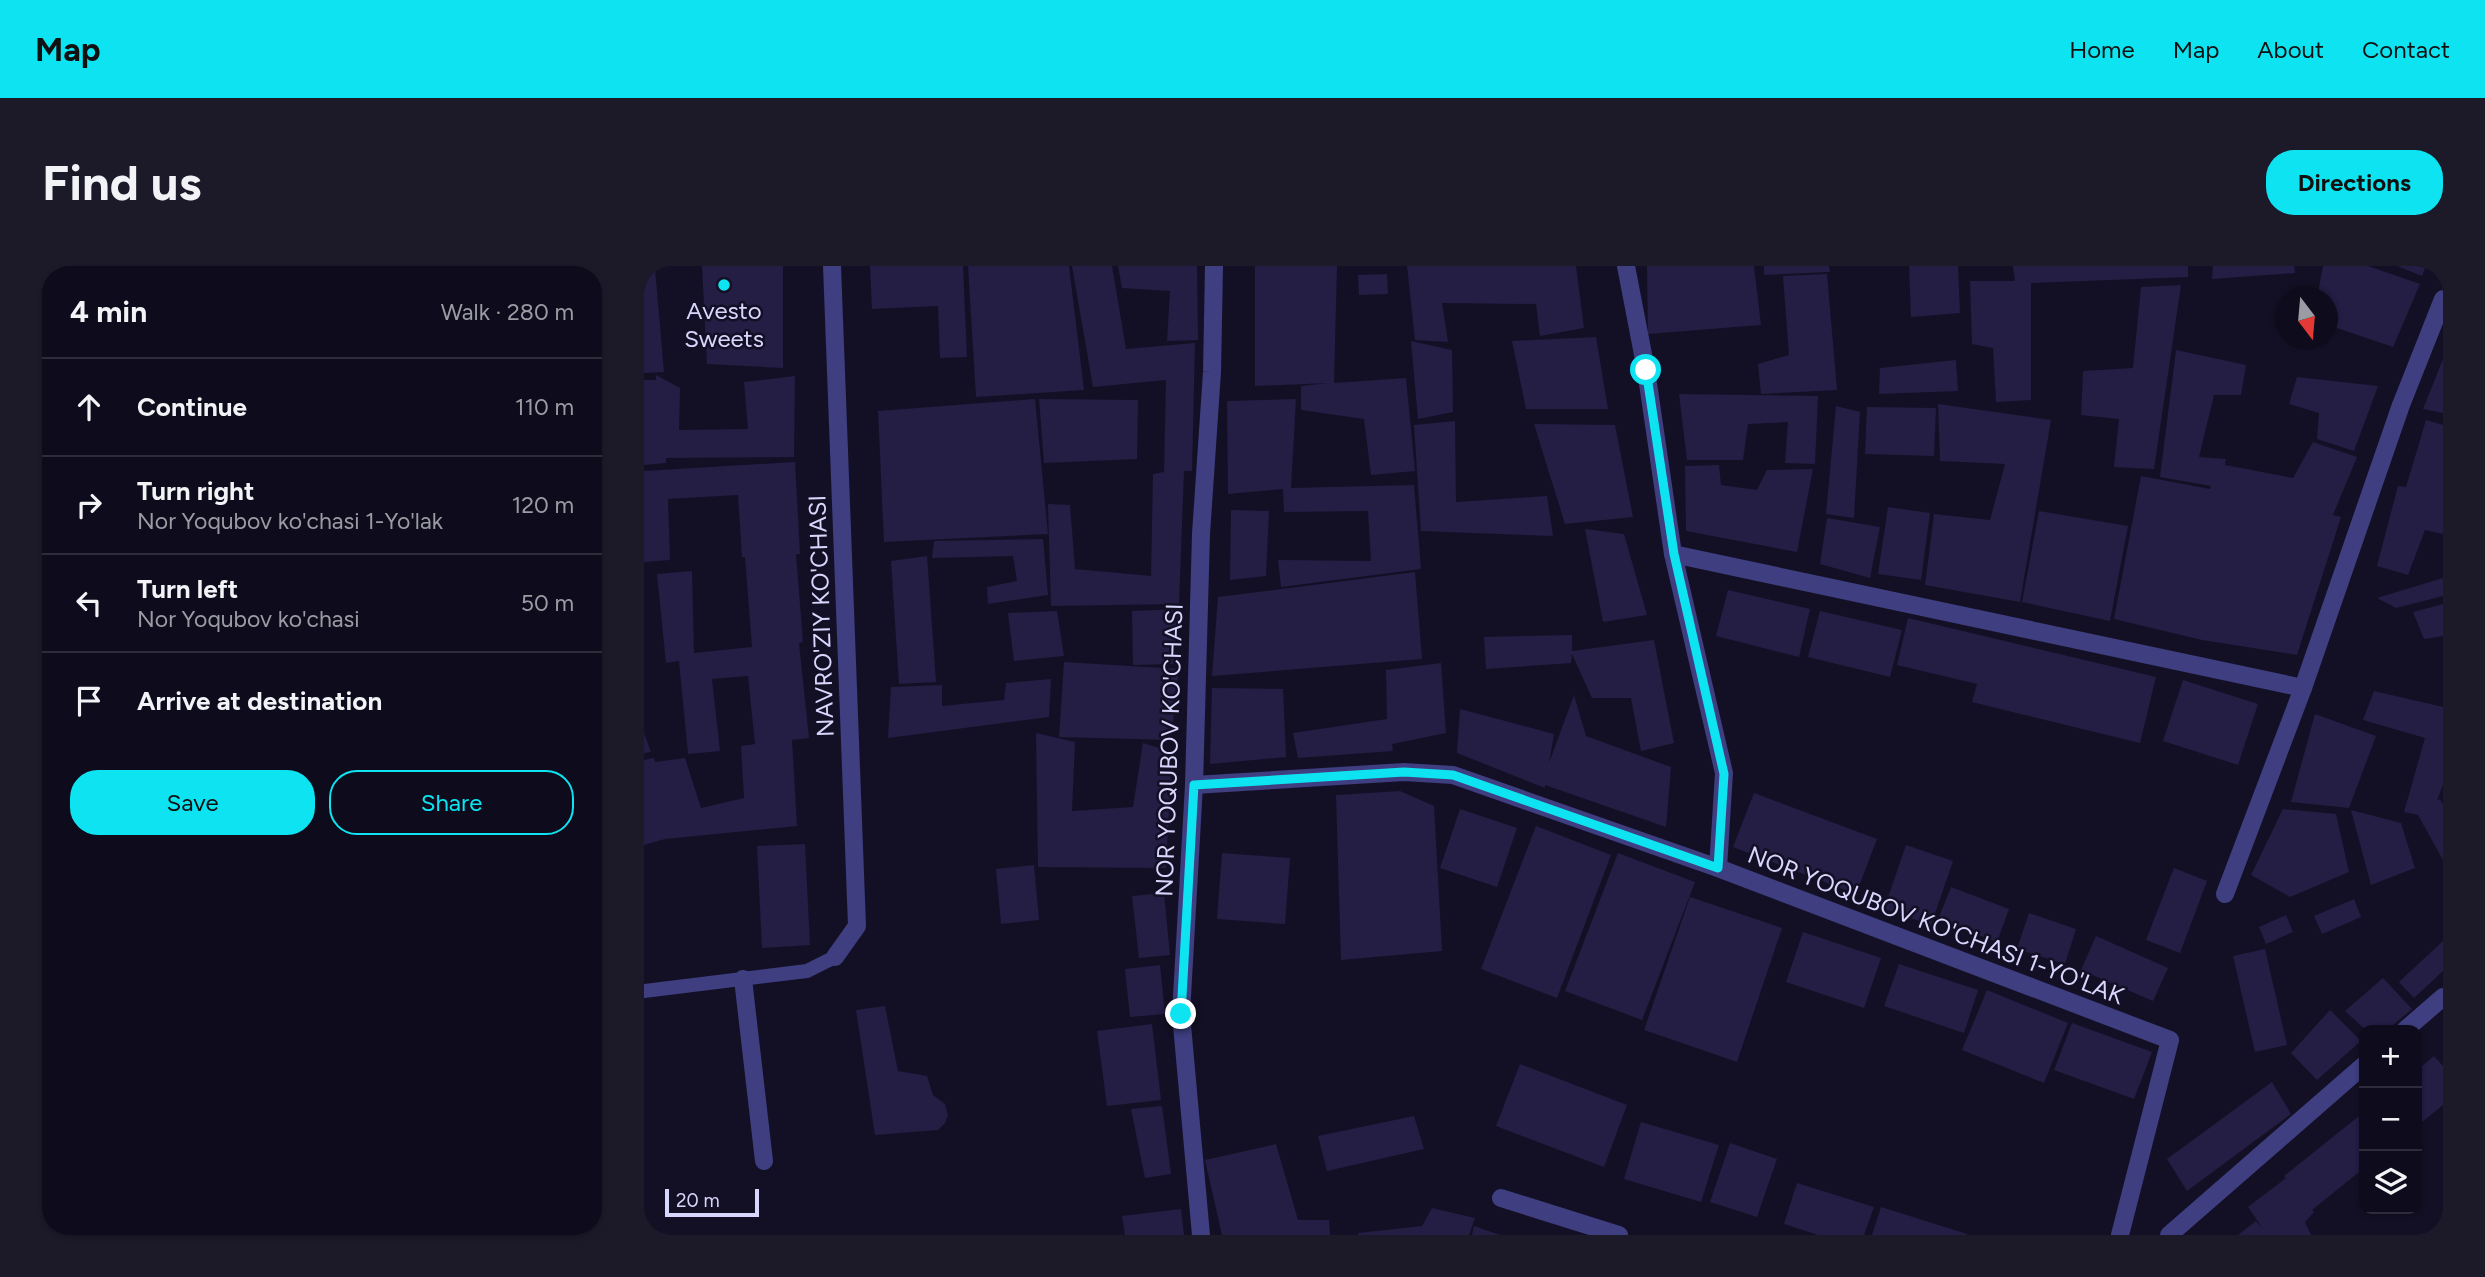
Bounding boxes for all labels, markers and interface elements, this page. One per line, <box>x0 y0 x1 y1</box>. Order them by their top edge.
text: Map <box>35 30 101 69</box>
text: Home <box>2069 35 2135 64</box>
text: Map <box>2173 35 2219 64</box>
text: About <box>2257 35 2324 64</box>
text: Contact <box>2362 35 2450 64</box>
button: Directions <box>2266 150 2443 215</box>
text: Find us <box>42 153 201 212</box>
marker: Avesto Sweets <box>716 277 732 293</box>
north arrow <box>2275 287 2338 350</box>
text: 4 min <box>70 293 147 330</box>
place label: Avesto Sweets <box>684 296 764 353</box>
text: Walk · 280 m <box>441 298 574 326</box>
route start <box>1630 354 1661 385</box>
icon: ahead <box>70 388 108 426</box>
text: Continue <box>137 391 247 423</box>
text: 110 m <box>515 393 574 421</box>
text: Turn right <box>137 475 254 507</box>
icon: right <box>70 486 108 524</box>
text: 120 m <box>512 491 574 519</box>
street label: NAVRO'ZIY KO'CHASI <box>802 495 840 737</box>
text: Nor Yoqubov ko'chasi 1-Yo'lak <box>137 507 443 535</box>
text: Turn left <box>137 573 238 605</box>
icon: left <box>70 584 108 622</box>
text: 50 m <box>521 589 574 617</box>
street label: NOR YOQUBOV KO'CHASI <box>1149 603 1189 897</box>
text: Nor Yoqubov ko'chasi <box>137 605 360 633</box>
icon: arrive <box>70 682 108 720</box>
text: Arrive at destination <box>137 685 382 717</box>
button: Save <box>70 770 315 835</box>
button: Share <box>329 770 574 835</box>
street label: NOR YOQUBOV KO'CHASI 1-YO'LAK <box>1744 840 2129 1010</box>
route end <box>1165 998 1196 1029</box>
map controls <box>2359 1025 2422 1214</box>
button: + <box>2359 1025 2422 1088</box>
button: − <box>2359 1088 2422 1151</box>
button: layers <box>2359 1151 2422 1214</box>
scale bar <box>665 1186 760 1218</box>
text: 20 m <box>676 1189 720 1212</box>

